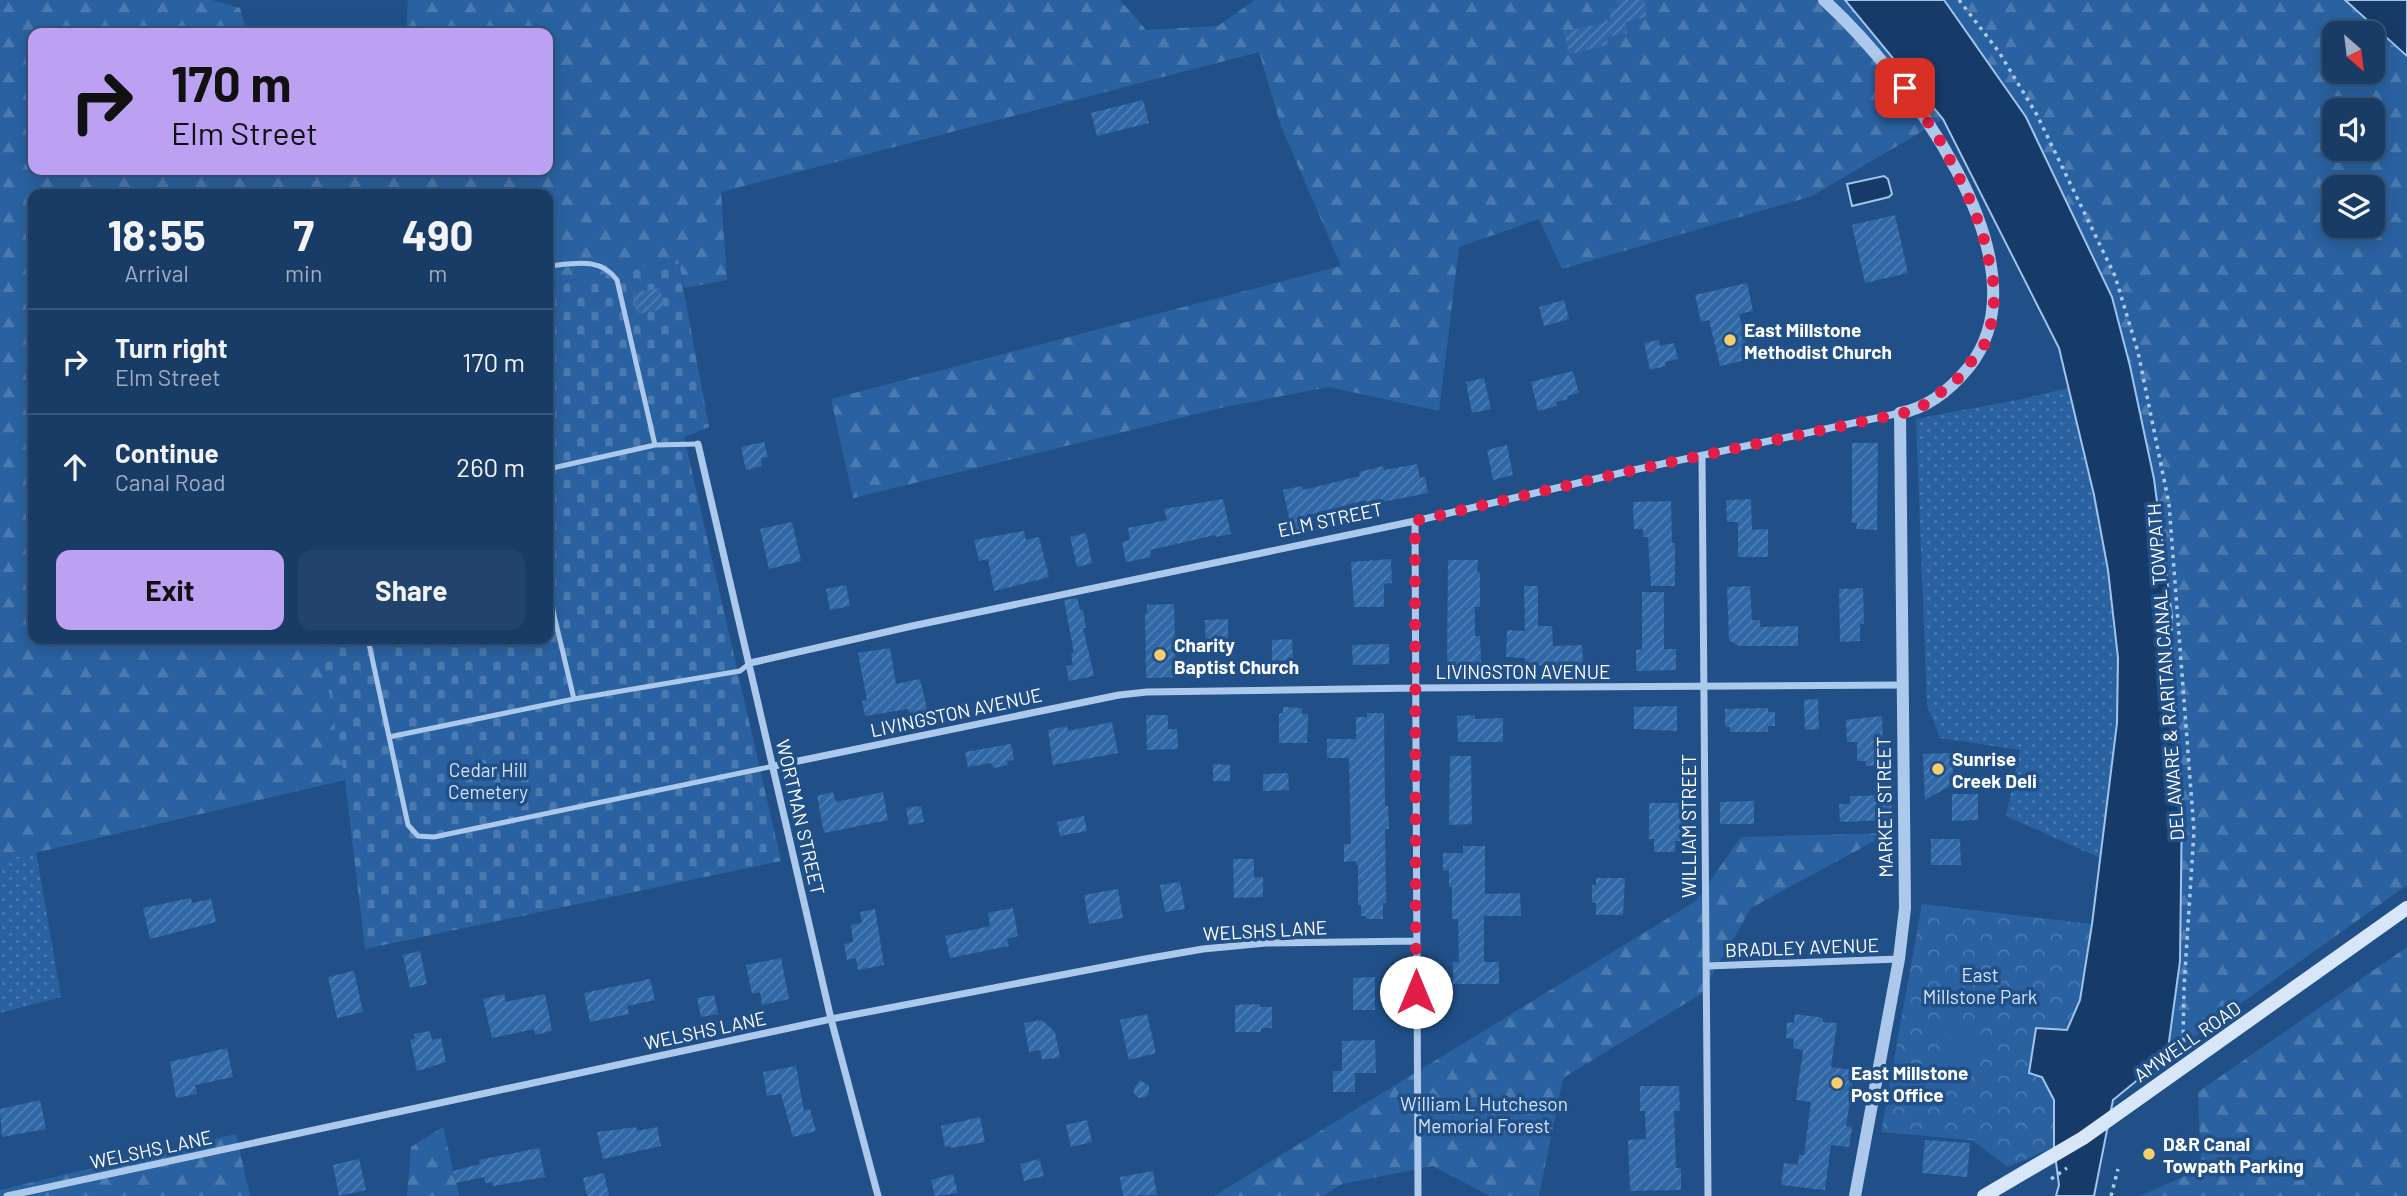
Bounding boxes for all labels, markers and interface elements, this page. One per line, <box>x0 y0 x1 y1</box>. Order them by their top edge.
north arrow <box>2322 21 2385 84</box>
map controls <box>2322 21 2385 238</box>
text: 170 m <box>171 53 291 112</box>
icon: right <box>56 56 147 147</box>
pin <box>1875 58 1935 118</box>
icon: arrive <box>1886 69 1924 107</box>
button: sound <box>2322 98 2385 161</box>
text: Elm Street <box>171 113 318 151</box>
button: layers <box>2322 175 2385 238</box>
text: 18:55 <box>107 209 206 259</box>
text: 7 <box>293 209 314 259</box>
text: 490 <box>402 209 474 259</box>
text: Arrival <box>124 259 189 287</box>
text: min <box>285 259 322 287</box>
text: m <box>428 259 447 287</box>
place label: East Millstone Methodist Church <box>1744 318 1892 363</box>
text: Turn right <box>115 332 228 363</box>
marker: East Millstone Methodist Church <box>1722 332 1738 348</box>
icon: right <box>56 343 94 381</box>
text: 170 m <box>462 346 525 377</box>
text: Elm Street <box>115 363 221 391</box>
text: Continue <box>115 437 219 468</box>
icon: ahead <box>56 448 94 486</box>
text: 260 m <box>456 451 525 482</box>
text: Canal Road <box>115 468 225 496</box>
street label: ELM STREET <box>1275 497 1385 541</box>
street label: DELAWARE & RARITAN CANAL TOWPATH <box>2142 503 2188 841</box>
button: Exit <box>56 550 284 630</box>
button: Share <box>298 550 525 630</box>
place label: Charity Baptist Church <box>1174 633 1299 678</box>
marker: Charity Baptist Church <box>1152 647 1168 663</box>
street label: LIVINGSTON AVENUE <box>1435 660 1611 683</box>
street label: LIVINGSTON AVENUE <box>868 683 1044 741</box>
street label: MARKET STREET <box>1871 736 1897 878</box>
street label: WORTMAN STREET <box>772 737 830 897</box>
place label: Sunrise Creek Deli <box>1952 747 2037 792</box>
street label: WILLIAM STREET <box>1677 754 1700 898</box>
park label: Cedar Hill Cemetery <box>448 758 528 803</box>
marker: Sunrise Creek Deli <box>1930 761 1946 777</box>
street label: WELSHS LANE <box>1202 915 1328 945</box>
street label: BRADLEY AVENUE <box>1725 933 1879 961</box>
position arrow <box>1379 955 1453 1029</box>
park label: East Millstone Park <box>1923 963 2037 1008</box>
street label: AMWELL ROAD <box>2129 996 2245 1086</box>
street label: WELSHS LANE <box>642 1006 768 1054</box>
place label: East Millstone Post Office <box>1851 1061 1968 1106</box>
marker: East Millstone Post Office <box>1829 1075 1845 1091</box>
park label: William L Hutcheson Memorial Forest <box>1400 1092 1568 1137</box>
street label: WELSHS LANE <box>88 1125 214 1173</box>
place label: D&R Canal Towpath Parking <box>2163 1132 2304 1177</box>
marker: D&R Canal Towpath Parking <box>2141 1146 2157 1162</box>

